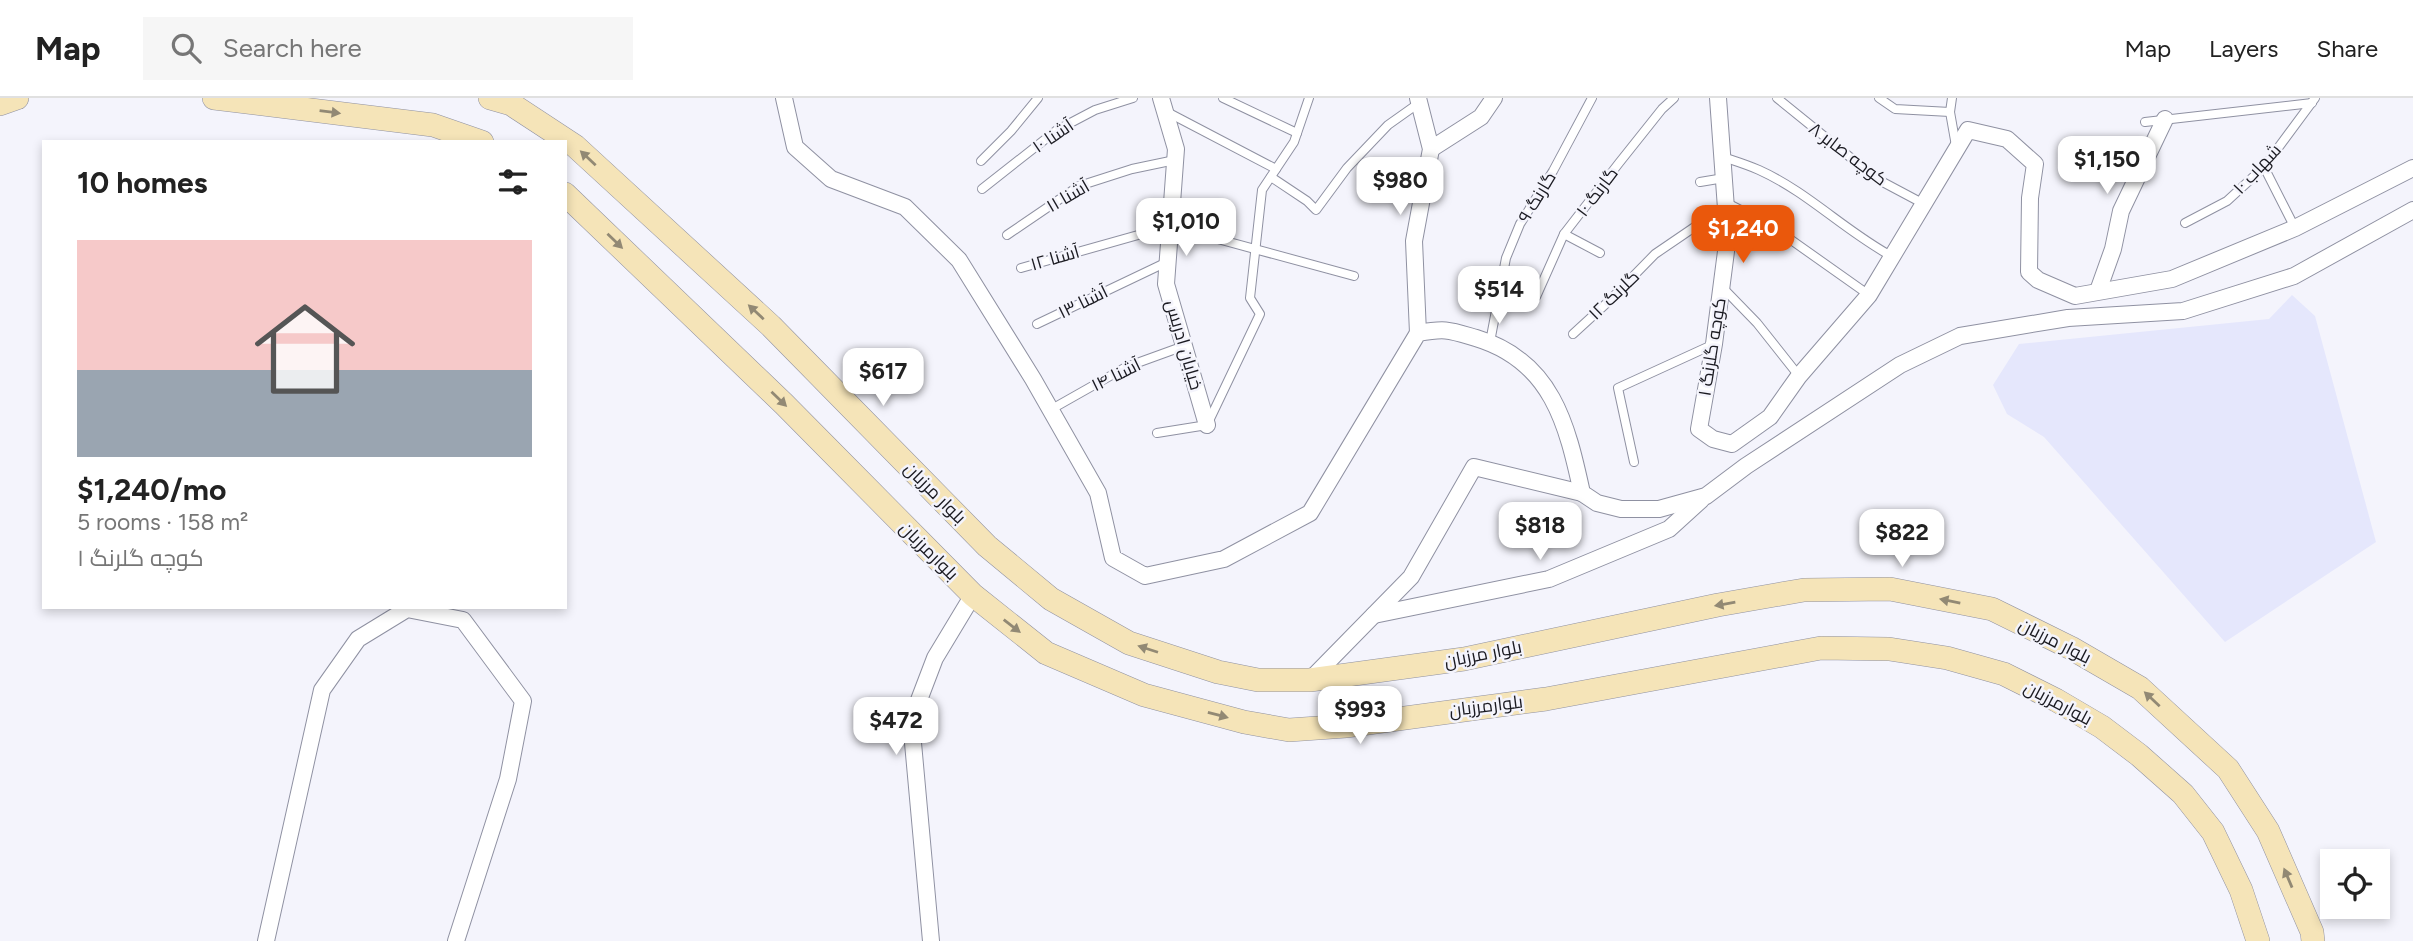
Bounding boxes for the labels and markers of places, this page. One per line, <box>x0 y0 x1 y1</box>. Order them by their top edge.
pin: $1,150 <box>2050 136 2164 196</box>
pin: $980 <box>1359 158 1441 217</box>
pin: $1,010 <box>1129 198 1243 258</box>
pin: $1,240 <box>1686 206 1800 265</box>
pin: $514 <box>1458 266 1540 326</box>
pin: $617 <box>842 348 924 408</box>
pin: $818 <box>1499 503 1581 562</box>
pin: $822 <box>1861 510 1943 569</box>
pin: $993 <box>1319 686 1401 746</box>
pin: $472 <box>855 698 937 757</box>

